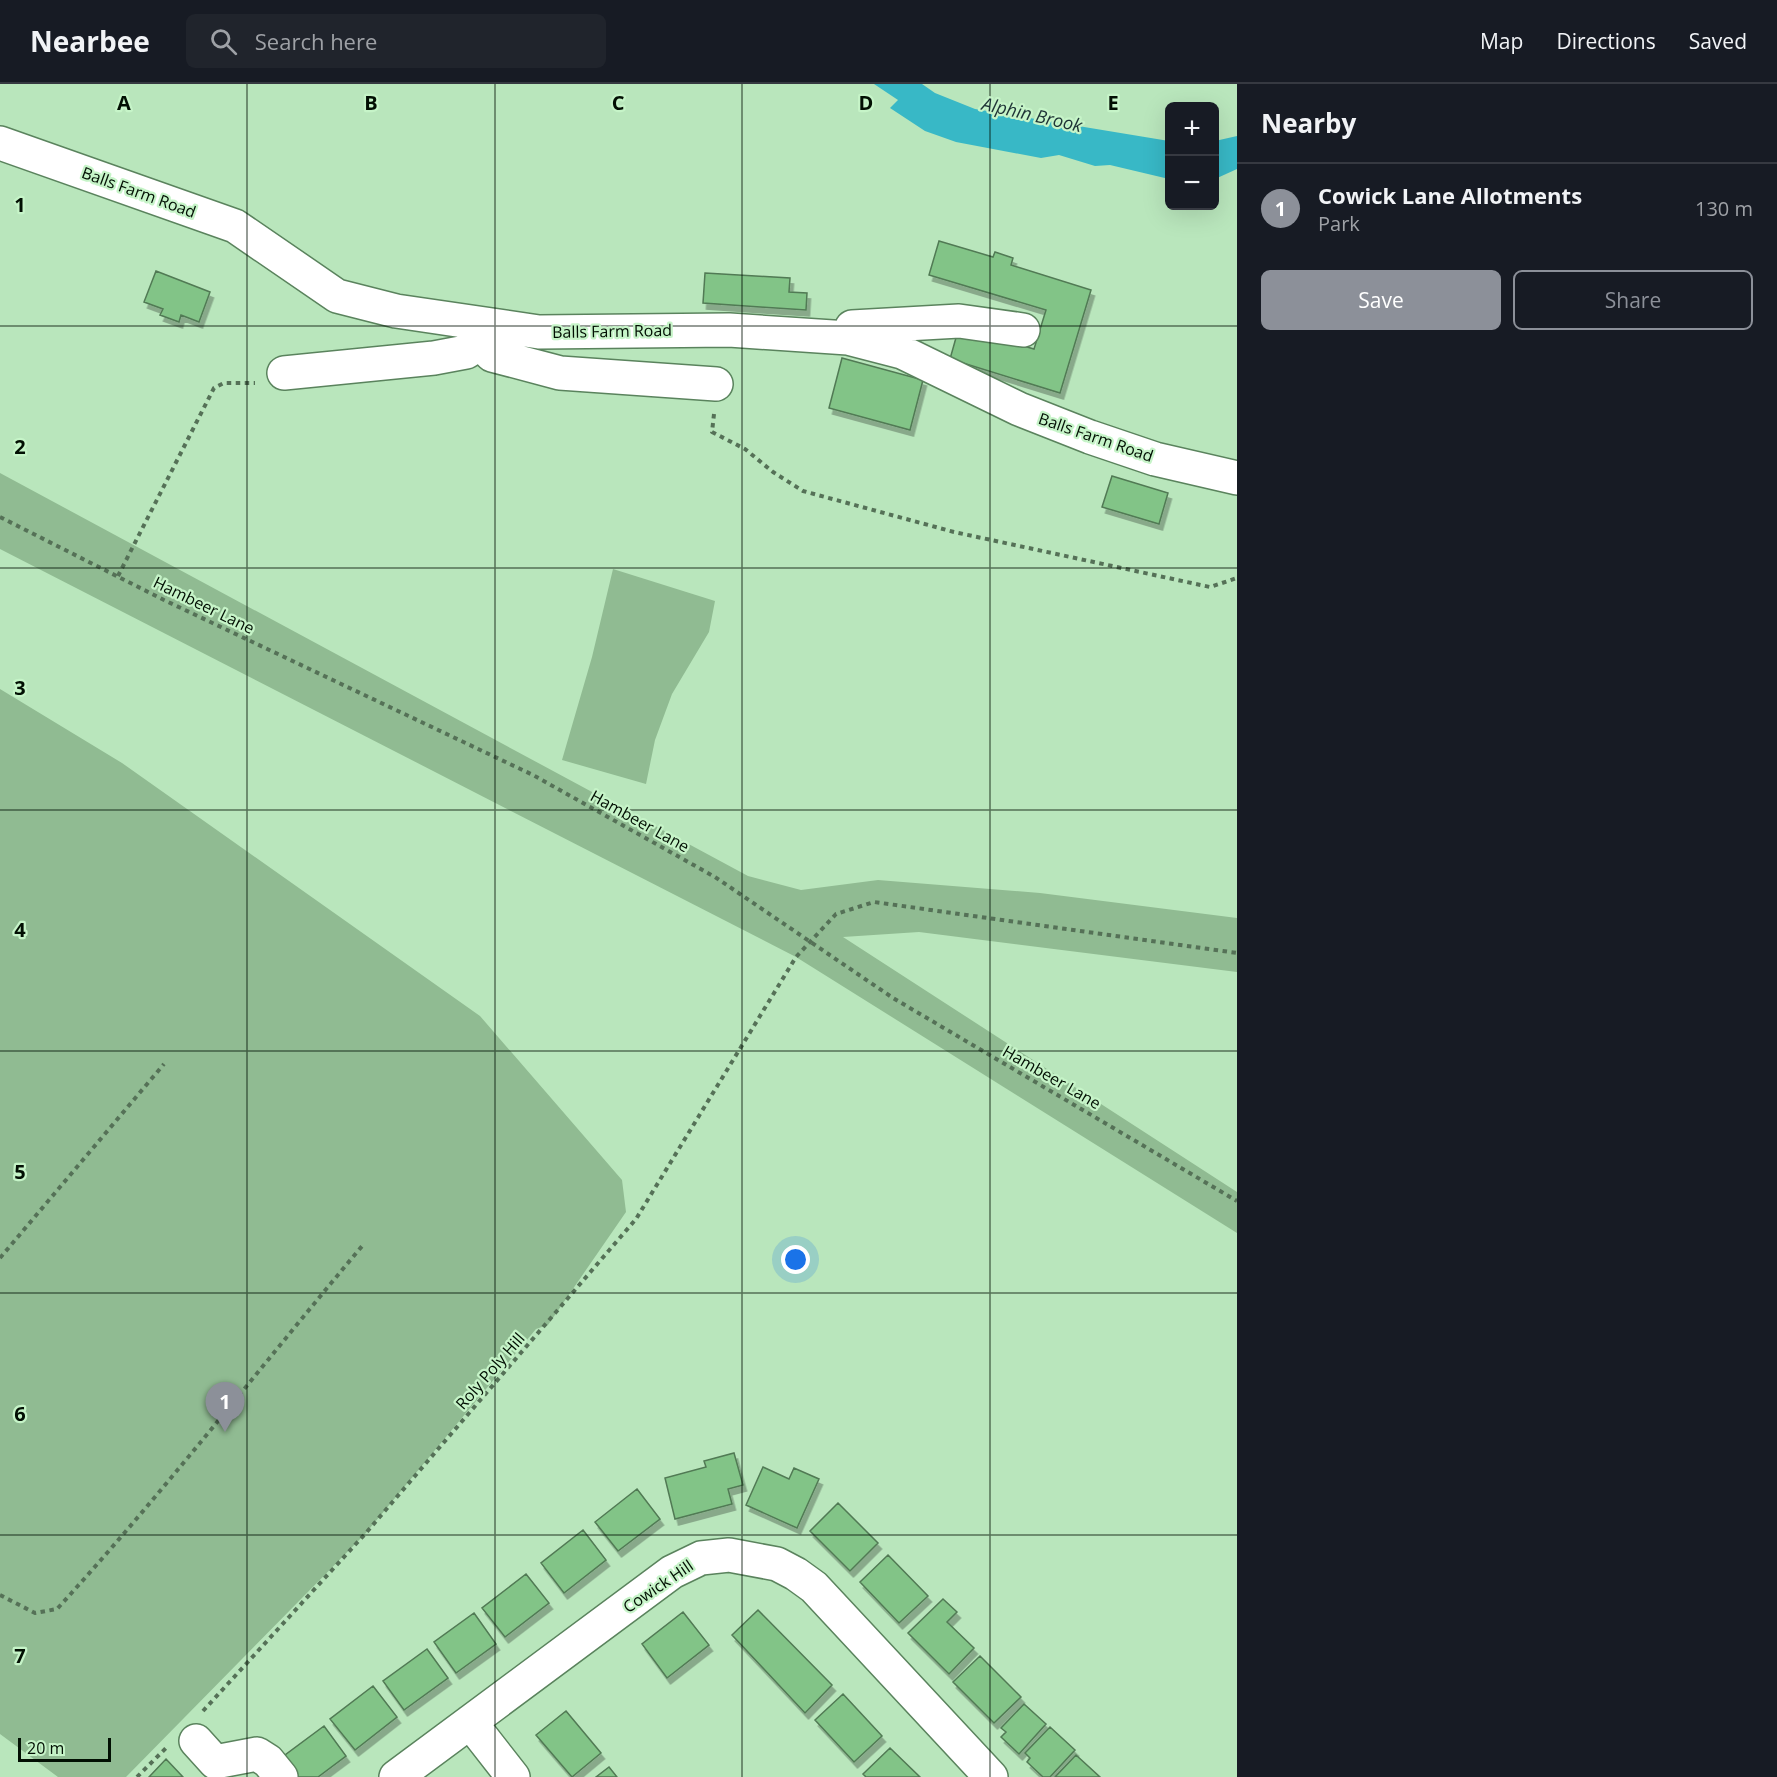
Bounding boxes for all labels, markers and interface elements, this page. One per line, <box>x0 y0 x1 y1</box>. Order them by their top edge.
search box <box>186 14 606 68</box>
text: Nearbee <box>30 22 150 60</box>
icon: search <box>207 25 240 58</box>
text: Search here <box>255 26 377 56</box>
text: Map <box>1480 27 1523 55</box>
text: Directions <box>1556 27 1656 55</box>
text: Saved <box>1689 27 1747 55</box>
text: A <box>117 89 131 116</box>
text: B <box>364 89 378 116</box>
text: C <box>612 89 625 116</box>
text: D <box>859 89 873 116</box>
text: E <box>1107 89 1119 116</box>
water label: Alphin Brook <box>978 90 1086 137</box>
map controls <box>1165 102 1219 210</box>
button: + <box>1165 102 1219 156</box>
text: Nearby <box>1261 105 1356 141</box>
button: − <box>1165 156 1219 210</box>
street label: Balls Farm Road <box>79 161 199 223</box>
text: Cowick Lane Allotments <box>1318 180 1582 210</box>
text: 1 <box>14 191 26 218</box>
text: 1 <box>1275 195 1286 222</box>
text: 130 m <box>1695 195 1753 222</box>
text: Park <box>1318 210 1360 237</box>
button: Save <box>1261 270 1501 330</box>
button: Share <box>1513 270 1753 330</box>
street label: Balls Farm Road <box>552 319 672 343</box>
street label: Balls Farm Road <box>1036 407 1156 467</box>
text: 2 <box>14 433 26 460</box>
street label: Hambeer Lane <box>150 571 258 639</box>
text: 3 <box>14 674 26 701</box>
street label: Hambeer Lane <box>587 785 693 857</box>
text: 4 <box>14 916 26 943</box>
street label: Hambeer Lane <box>999 1040 1105 1114</box>
text: 5 <box>14 1158 26 1185</box>
your location <box>781 1245 810 1274</box>
street label: Roly Poly Hill <box>451 1328 529 1414</box>
pin: 1 <box>206 1382 244 1432</box>
text: 6 <box>14 1400 26 1427</box>
street label: Cowick Hill <box>619 1554 697 1618</box>
text: 7 <box>14 1642 26 1669</box>
scale bar <box>18 1735 111 1762</box>
text: 20 m <box>27 1737 64 1759</box>

